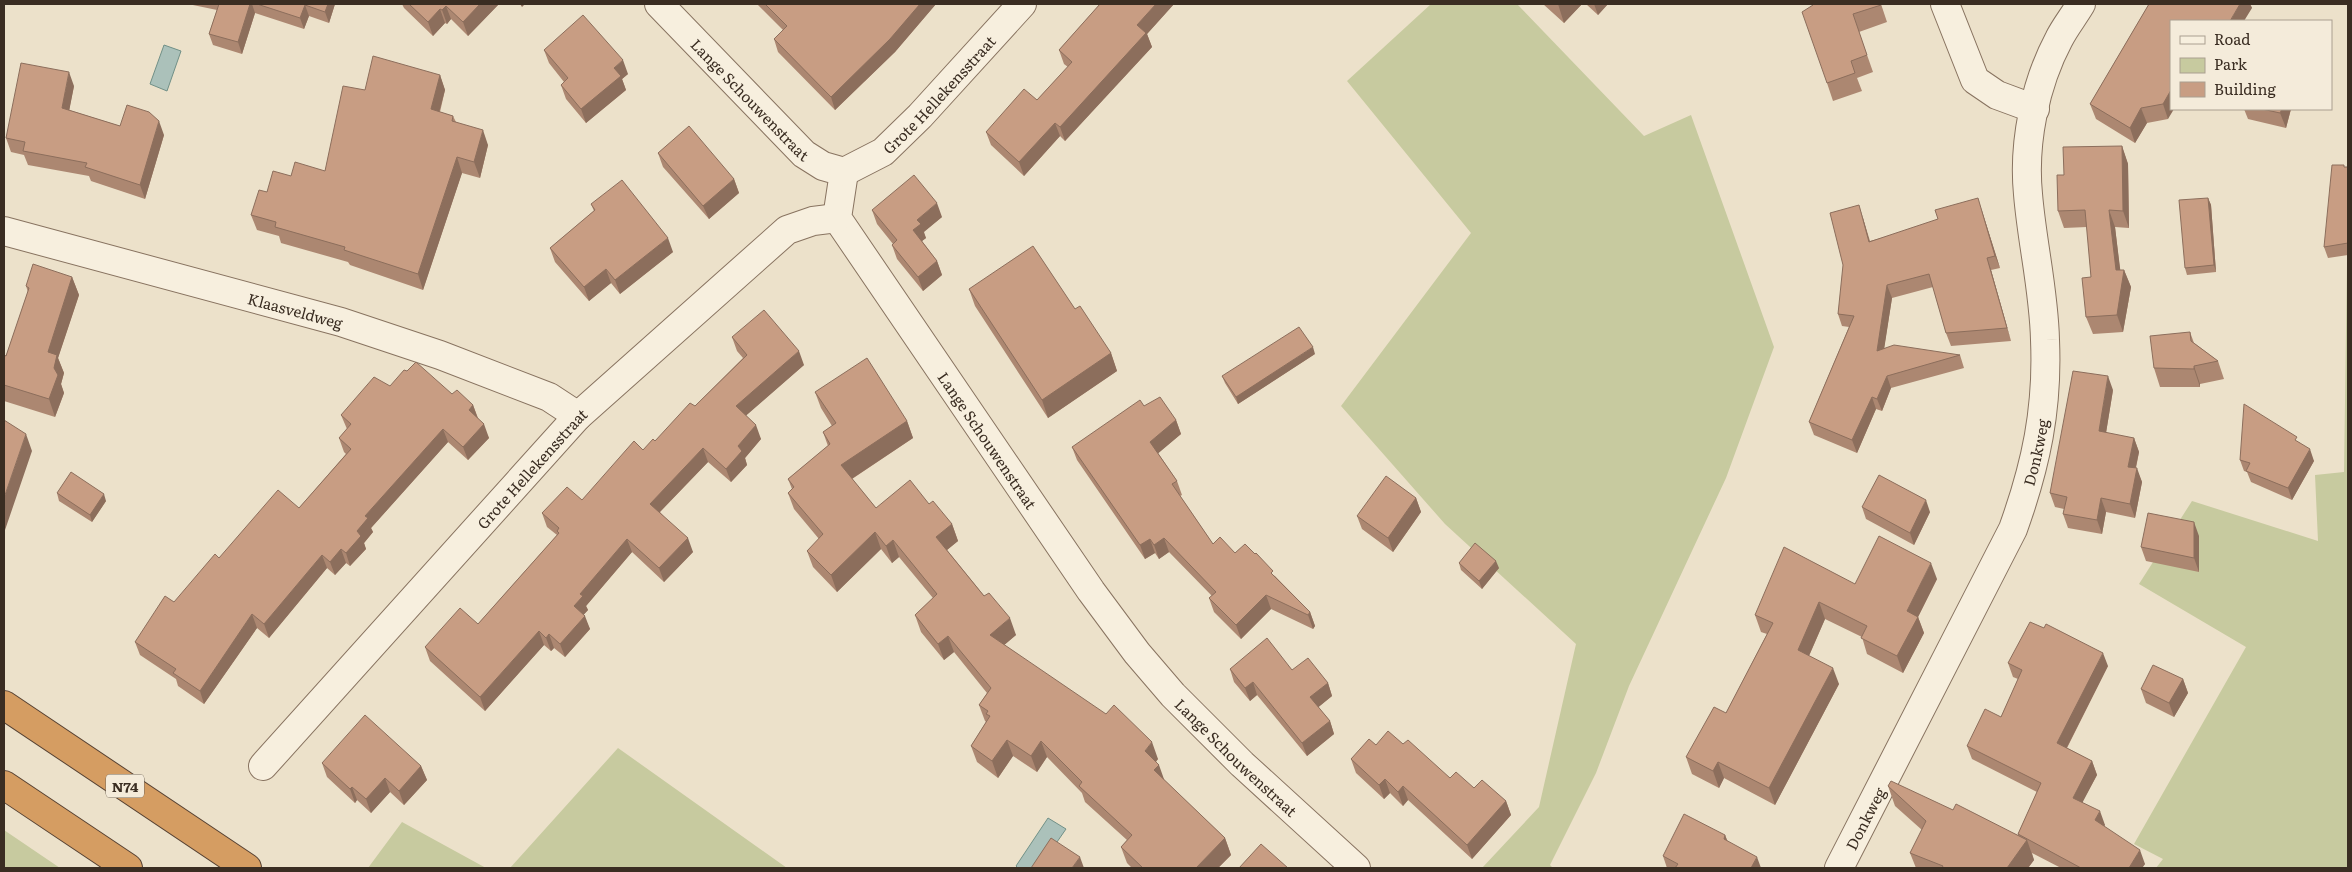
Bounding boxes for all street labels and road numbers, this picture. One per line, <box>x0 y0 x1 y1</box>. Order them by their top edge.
street label: Grote Hellekensstraat <box>877 30 1000 159</box>
street label: Lange Schouwenstraat <box>686 33 814 166</box>
street label: Klaasveldweg <box>245 286 346 334</box>
street label: Lange Schouwenstraat <box>933 367 1043 513</box>
street label: Grote Hellekensstraat <box>471 402 592 533</box>
street label: Donkweg <box>2016 417 2053 488</box>
street label: Lange Schouwenstraat <box>1170 692 1303 821</box>
road number: N74 <box>106 774 144 798</box>
street label: Donkweg <box>1839 782 1891 854</box>

